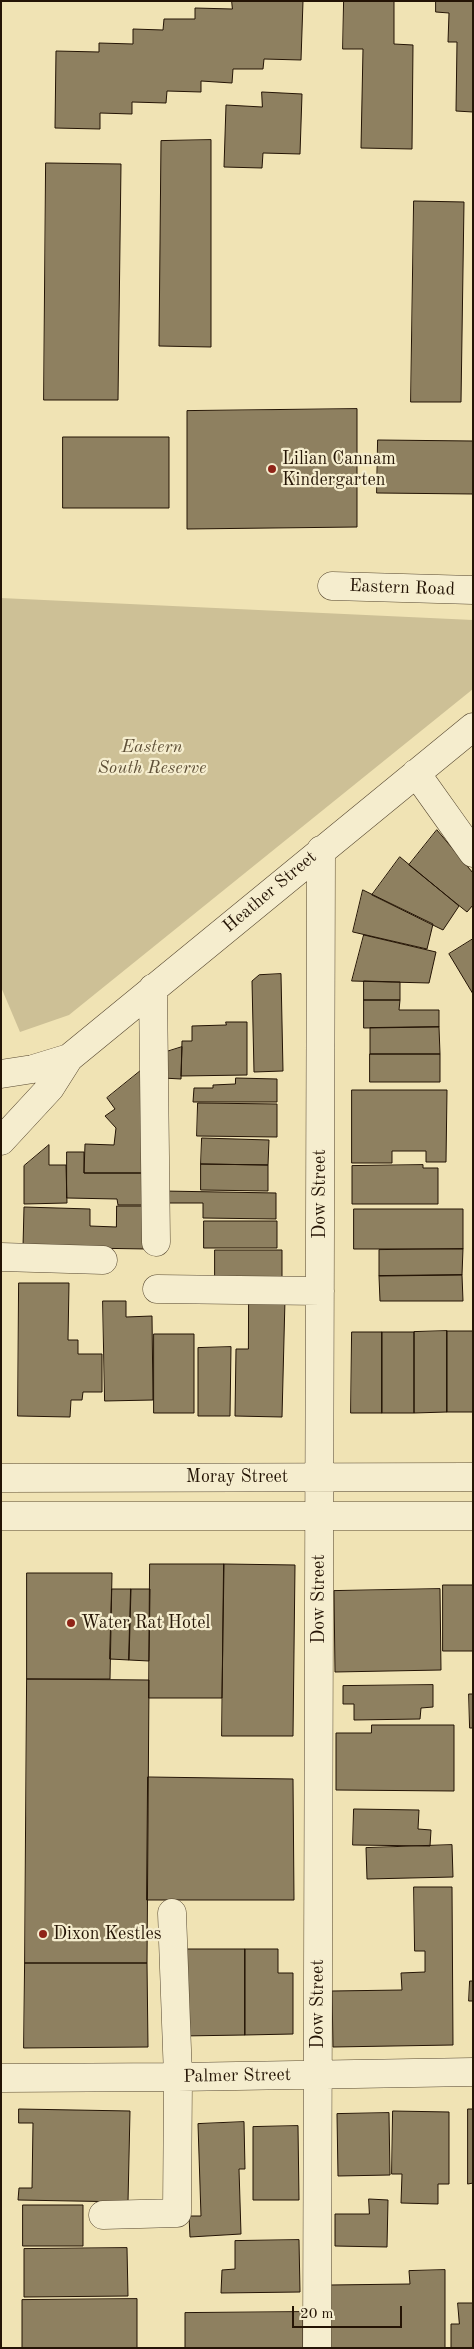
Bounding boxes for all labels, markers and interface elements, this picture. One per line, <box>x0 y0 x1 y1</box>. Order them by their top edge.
place label: Lilian Cannam Kindergarten <box>282 448 396 490</box>
marker: Lilian Cannam Kindergarten <box>266 463 278 475</box>
street label: Eastern Road <box>349 575 455 601</box>
park label: Eastern South Reserve <box>98 736 206 779</box>
street label: Heather Street <box>219 846 321 938</box>
street label: Dow Street <box>309 1149 331 1239</box>
street label: Moray Street <box>186 1466 288 1488</box>
street label: Dow Street <box>308 1554 330 1644</box>
place label: Water Rat Hotel <box>81 1612 210 1634</box>
marker: Water Rat Hotel <box>65 1617 77 1629</box>
place label: Dixon Kestles <box>53 1923 161 1945</box>
marker: Dixon Kestles <box>37 1928 49 1940</box>
street label: Dow Street <box>307 1959 329 2049</box>
street label: Palmer Street <box>183 2064 291 2088</box>
scale bar <box>294 2296 404 2328</box>
text: 20 m <box>300 2307 334 2322</box>

